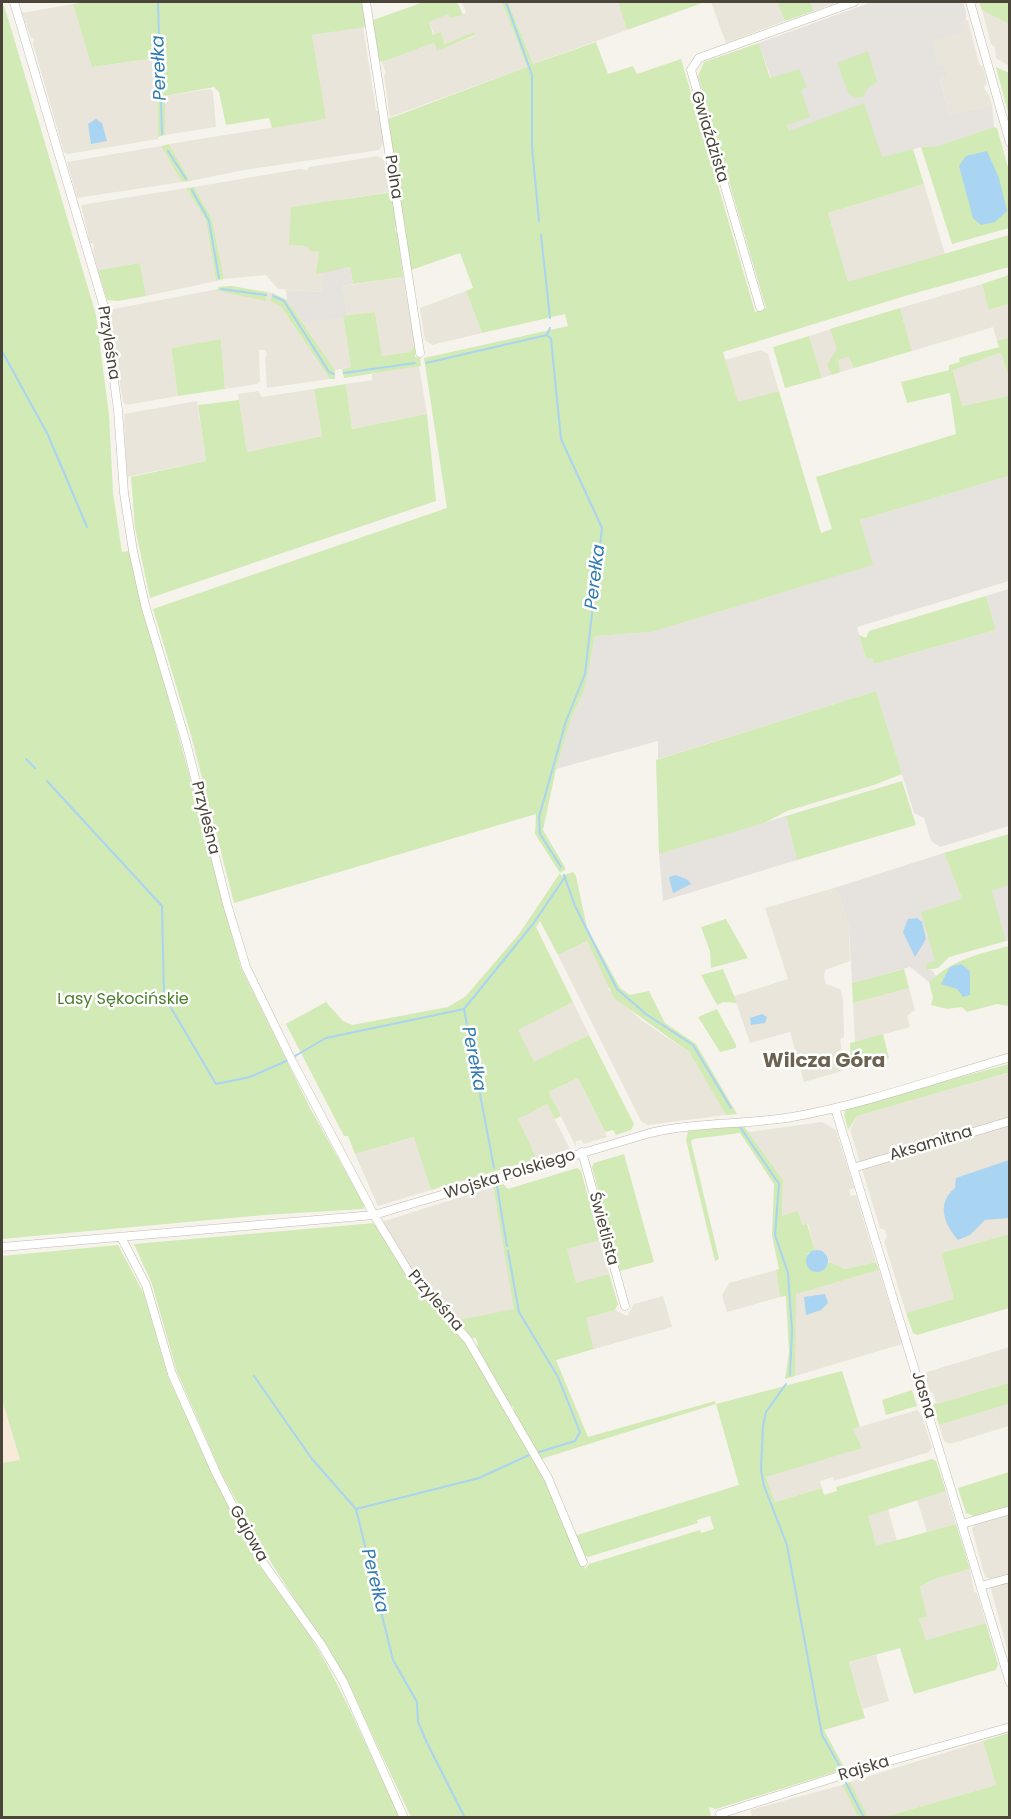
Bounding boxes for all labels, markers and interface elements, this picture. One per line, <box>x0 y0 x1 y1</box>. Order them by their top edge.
water label: Perełka <box>148 35 172 101</box>
street label: Gwiaździsta <box>686 89 732 185</box>
street label: Polna <box>380 154 406 200</box>
street label: Przyleśna <box>93 305 123 381</box>
water label: Perełka <box>581 543 611 611</box>
street label: Przyleśna <box>187 779 223 857</box>
park label: Lasy Sękocińskie <box>57 990 189 1010</box>
water label: Perełka <box>456 1025 490 1093</box>
district label: Wilcza Góra <box>763 1050 885 1074</box>
street label: Aksamitna <box>887 1122 975 1166</box>
street label: Wojska Polskiego <box>442 1146 578 1204</box>
street label: Świetlista <box>584 1190 622 1268</box>
street label: Przyleśna <box>403 1266 467 1336</box>
street label: Jasna <box>907 1369 939 1421</box>
street label: Gajowa <box>225 1502 271 1566</box>
water label: Perełka <box>356 1547 392 1615</box>
street label: Rajska <box>836 1752 892 1786</box>

